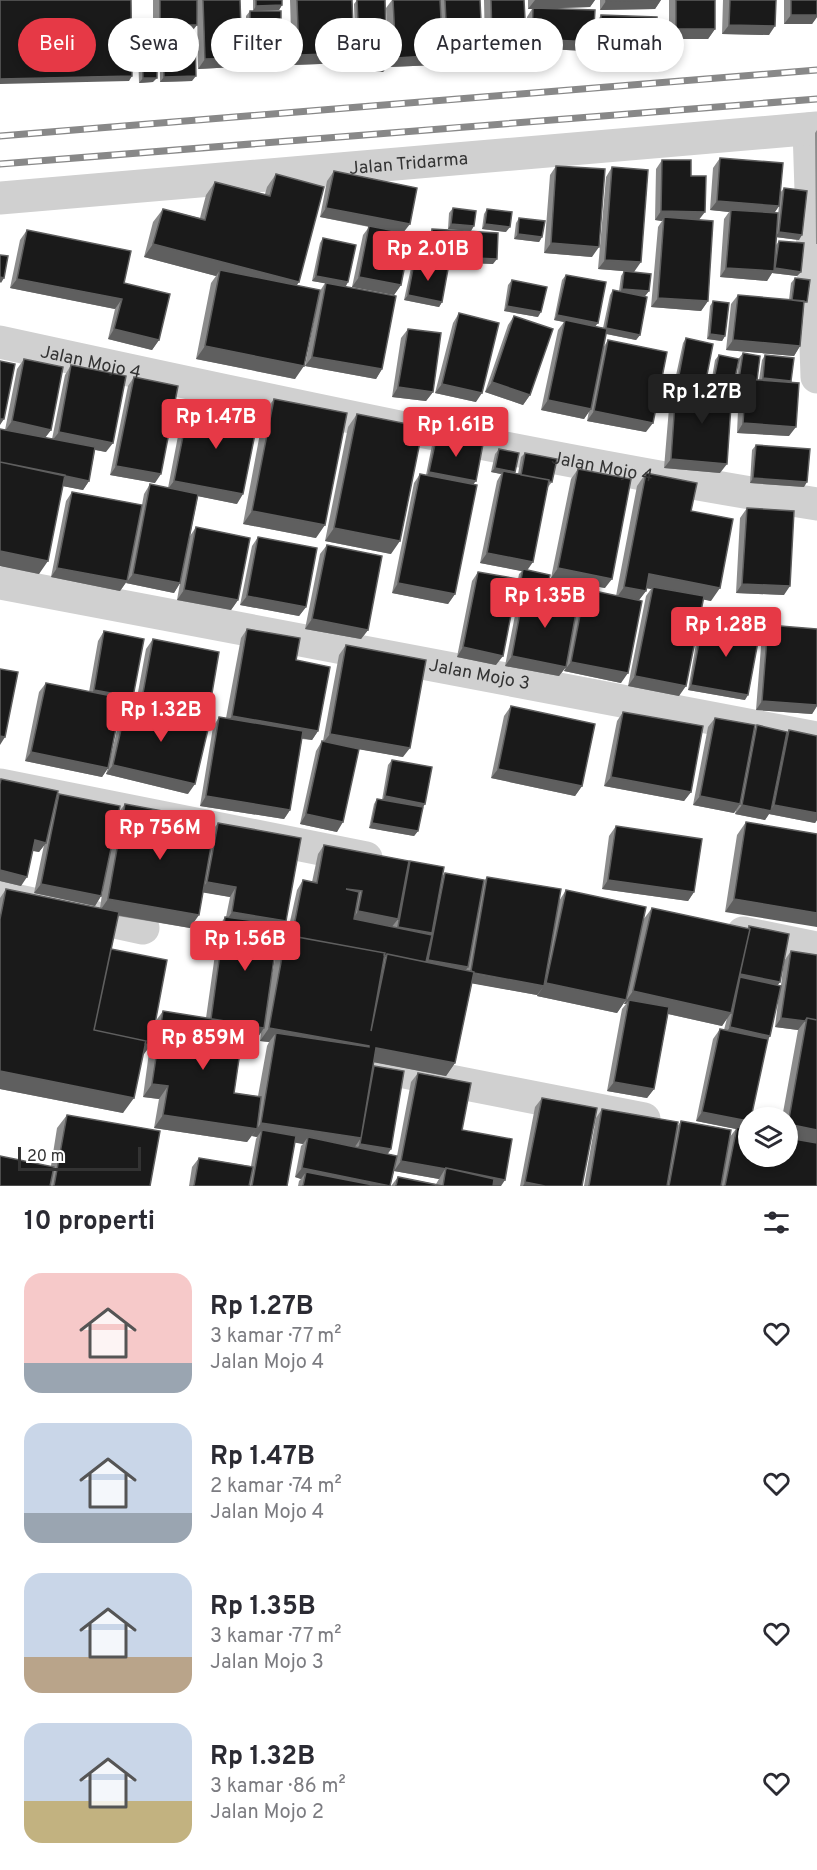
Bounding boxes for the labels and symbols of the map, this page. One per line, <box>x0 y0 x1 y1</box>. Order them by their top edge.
street label: Jalan Tridarma <box>348 148 469 181</box>
pin: Rp 2.01B <box>366 231 490 282</box>
street label: Jalan Mojo 4 <box>38 341 143 385</box>
pin: Rp 1.27B <box>640 374 764 425</box>
pin: Rp 1.47B <box>154 399 278 450</box>
pin: Rp 1.61B <box>394 407 518 458</box>
street label: Jalan Mojo 4 <box>549 447 655 489</box>
pin: Rp 1.35B <box>483 578 607 629</box>
pin: Rp 1.28B <box>664 607 788 658</box>
street label: Jalan Mojo 3 <box>427 655 532 696</box>
pin: Rp 1.32B <box>99 692 223 743</box>
pin: Rp 756M <box>105 810 215 861</box>
pin: Rp 1.56B <box>183 921 307 972</box>
pin: Rp 859M <box>148 1020 258 1071</box>
scale bar <box>18 1144 141 1172</box>

